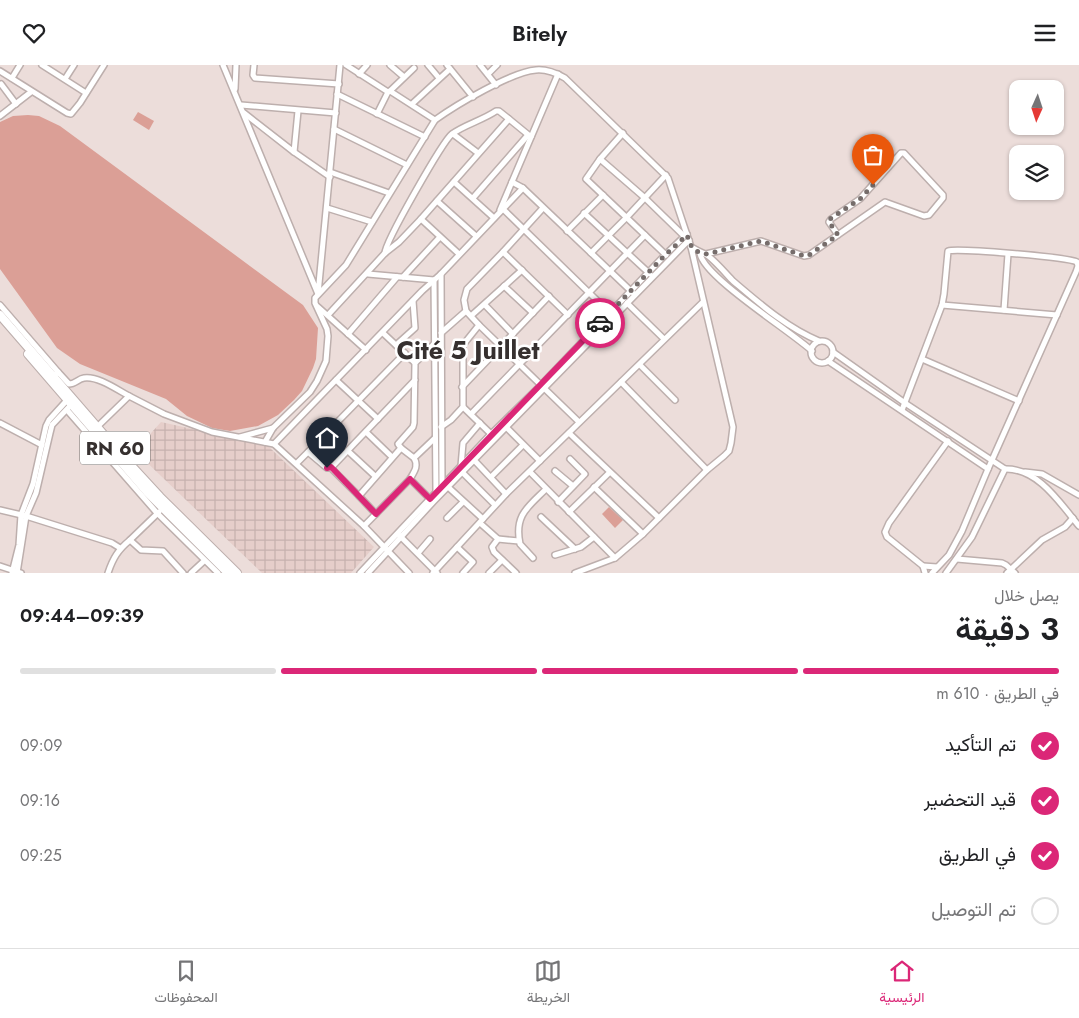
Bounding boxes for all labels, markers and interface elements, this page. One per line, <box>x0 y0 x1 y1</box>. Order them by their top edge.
text: Bitely <box>512 17 567 49</box>
icon: heart <box>20 19 48 47</box>
icon: menu <box>1031 19 1059 47</box>
north arrow <box>1009 80 1064 135</box>
map controls <box>1009 80 1064 200</box>
pin <box>852 134 894 185</box>
icon: bag <box>859 141 887 169</box>
button: layers <box>1009 145 1064 200</box>
courier <box>575 298 625 348</box>
icon: car <box>586 309 614 337</box>
district label: Cité 5 Juillet <box>396 332 540 368</box>
pin <box>306 417 348 468</box>
icon: home <box>313 424 341 452</box>
road number: RN 60 <box>80 431 150 464</box>
text: يصل خلال <box>994 584 1059 607</box>
text: 09:39–09:44 <box>20 602 144 629</box>
text: 3 دقيقة <box>955 606 1059 652</box>
text: في الطريق · 610 m <box>936 682 1059 705</box>
text: تم التأكيد <box>945 731 1016 758</box>
icon: check <box>1031 732 1059 760</box>
text: 09:09 <box>20 734 62 757</box>
text: قيد التحضير <box>924 786 1016 813</box>
icon: check <box>1031 787 1059 815</box>
text: 09:16 <box>20 789 60 812</box>
text: في الطريق <box>939 841 1016 868</box>
icon: check <box>1031 842 1059 870</box>
text: 09:25 <box>20 844 62 867</box>
text: تم التوصيل <box>931 896 1016 923</box>
tab: المحفوظات <box>155 957 218 1010</box>
tab: الخريطة <box>527 957 570 1010</box>
tab: الرئيسية <box>879 957 924 1010</box>

